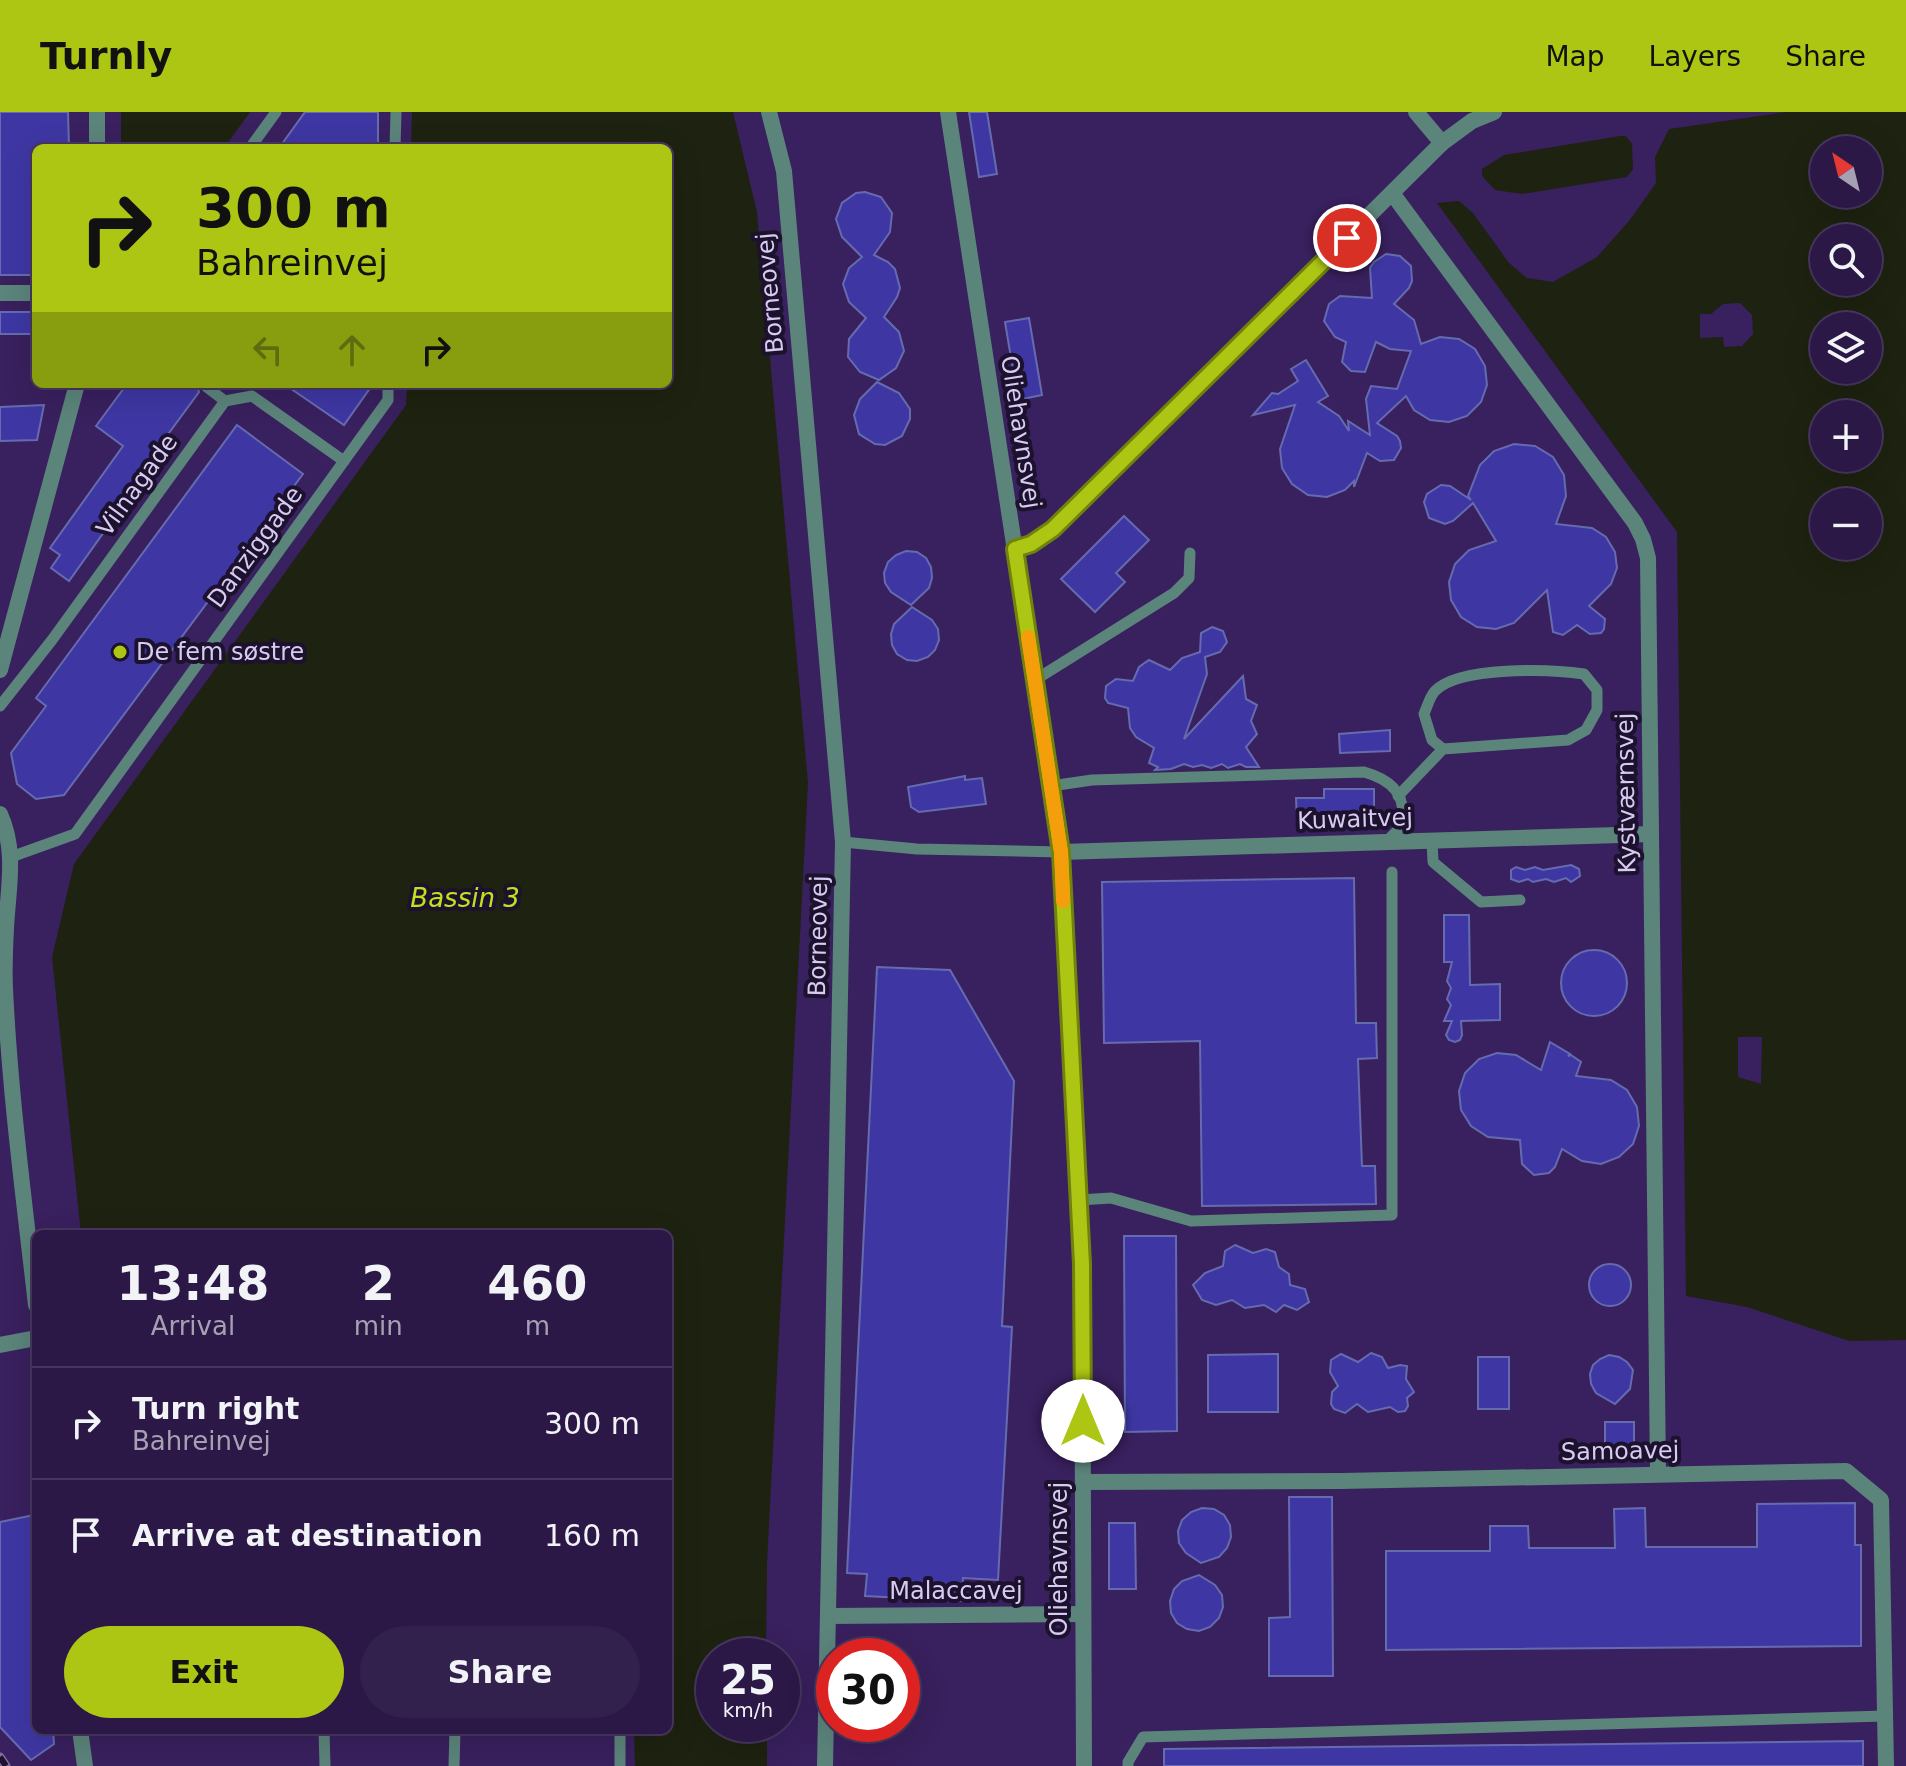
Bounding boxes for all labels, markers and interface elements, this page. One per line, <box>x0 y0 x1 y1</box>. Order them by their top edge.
text: Turnly <box>40 34 172 78</box>
text: Map <box>1545 40 1605 73</box>
text: Layers <box>1649 40 1741 73</box>
text: Share <box>1785 40 1866 73</box>
north arrow <box>1810 136 1882 208</box>
map controls <box>1810 136 1882 560</box>
text: 300 m <box>196 175 391 240</box>
icon: right <box>64 176 168 280</box>
pin <box>1313 204 1381 272</box>
icon: arrive <box>1325 216 1369 260</box>
button: search <box>1810 224 1882 296</box>
street label: Borneovej <box>751 232 789 354</box>
text: Bahreinvej <box>196 242 388 283</box>
button: layers <box>1810 312 1882 384</box>
icon: left <box>246 328 290 372</box>
icon: ahead <box>330 328 374 372</box>
icon: right <box>414 328 458 372</box>
street label: Oliehavnsvej <box>995 354 1047 510</box>
button: + <box>1810 400 1882 472</box>
street label: Vilnagade <box>91 429 183 541</box>
street label: Danziggade <box>202 481 308 613</box>
button: − <box>1810 488 1882 560</box>
place label: De fem søstre <box>136 638 304 666</box>
marker: De fem søstre <box>111 643 129 661</box>
street label: Kystværnsvej <box>1611 712 1641 874</box>
street label: Kuwaitvej <box>1297 803 1413 835</box>
street label: Borneovej <box>803 875 833 997</box>
water label: Bassin 3 <box>410 883 520 913</box>
text: 13:48 <box>116 1255 269 1311</box>
text: 2 <box>362 1255 395 1311</box>
text: 460 <box>487 1255 587 1311</box>
text: Arrival <box>151 1311 235 1341</box>
text: min <box>354 1311 403 1341</box>
text: m <box>525 1311 550 1341</box>
position arrow <box>1041 1379 1125 1463</box>
text: Turn right <box>132 1391 299 1426</box>
icon: right <box>64 1401 108 1445</box>
text: 300 m <box>544 1406 640 1441</box>
text: Bahreinvej <box>132 1426 271 1456</box>
street label: Samoavej <box>1561 1436 1679 1466</box>
street label: Oliehavnsvej <box>1045 1482 1073 1636</box>
icon: arrive <box>64 1513 108 1557</box>
text: Arrive at destination <box>132 1518 483 1553</box>
text: 160 m <box>544 1518 640 1553</box>
street label: Malaccavej <box>889 1577 1023 1605</box>
button: Exit <box>64 1626 344 1718</box>
button: Share <box>360 1626 640 1718</box>
speed limit sign: 30 <box>816 1638 920 1742</box>
text: 25 <box>720 1657 776 1703</box>
text: km/h <box>723 1698 773 1722</box>

